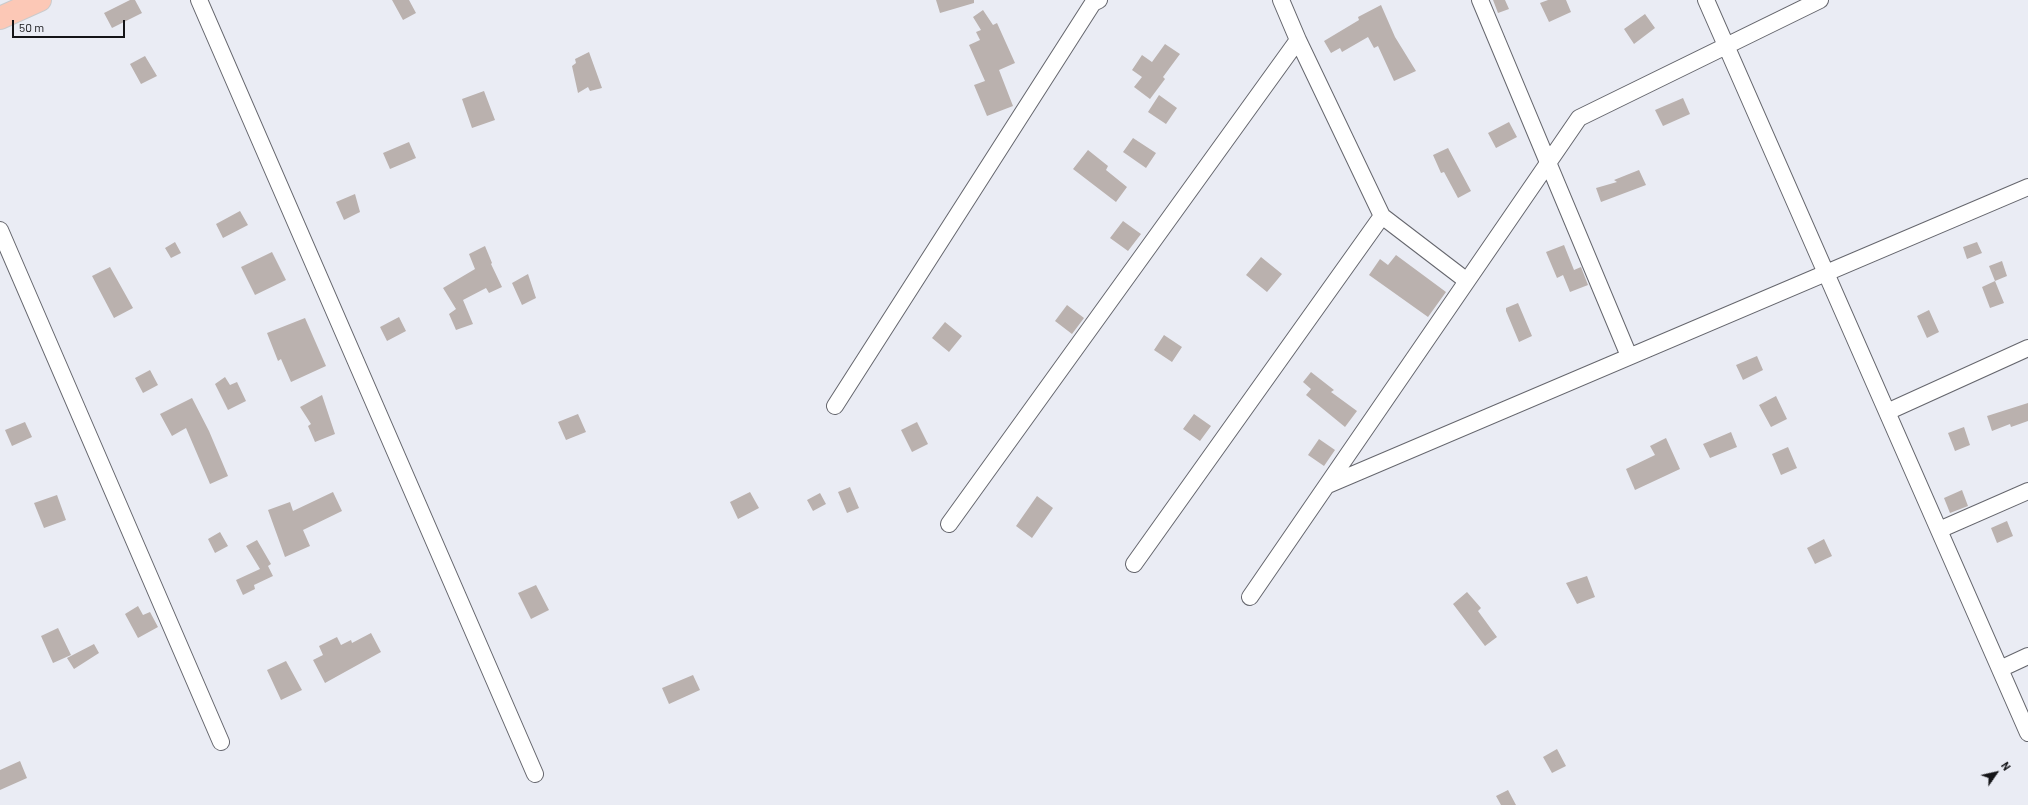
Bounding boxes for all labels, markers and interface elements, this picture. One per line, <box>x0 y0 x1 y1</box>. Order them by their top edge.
scale bar <box>14 12 127 38</box>
text: 50 m <box>19 20 44 34</box>
north arrow <box>1976 753 2016 793</box>
text: N <box>1999 759 2014 773</box>

